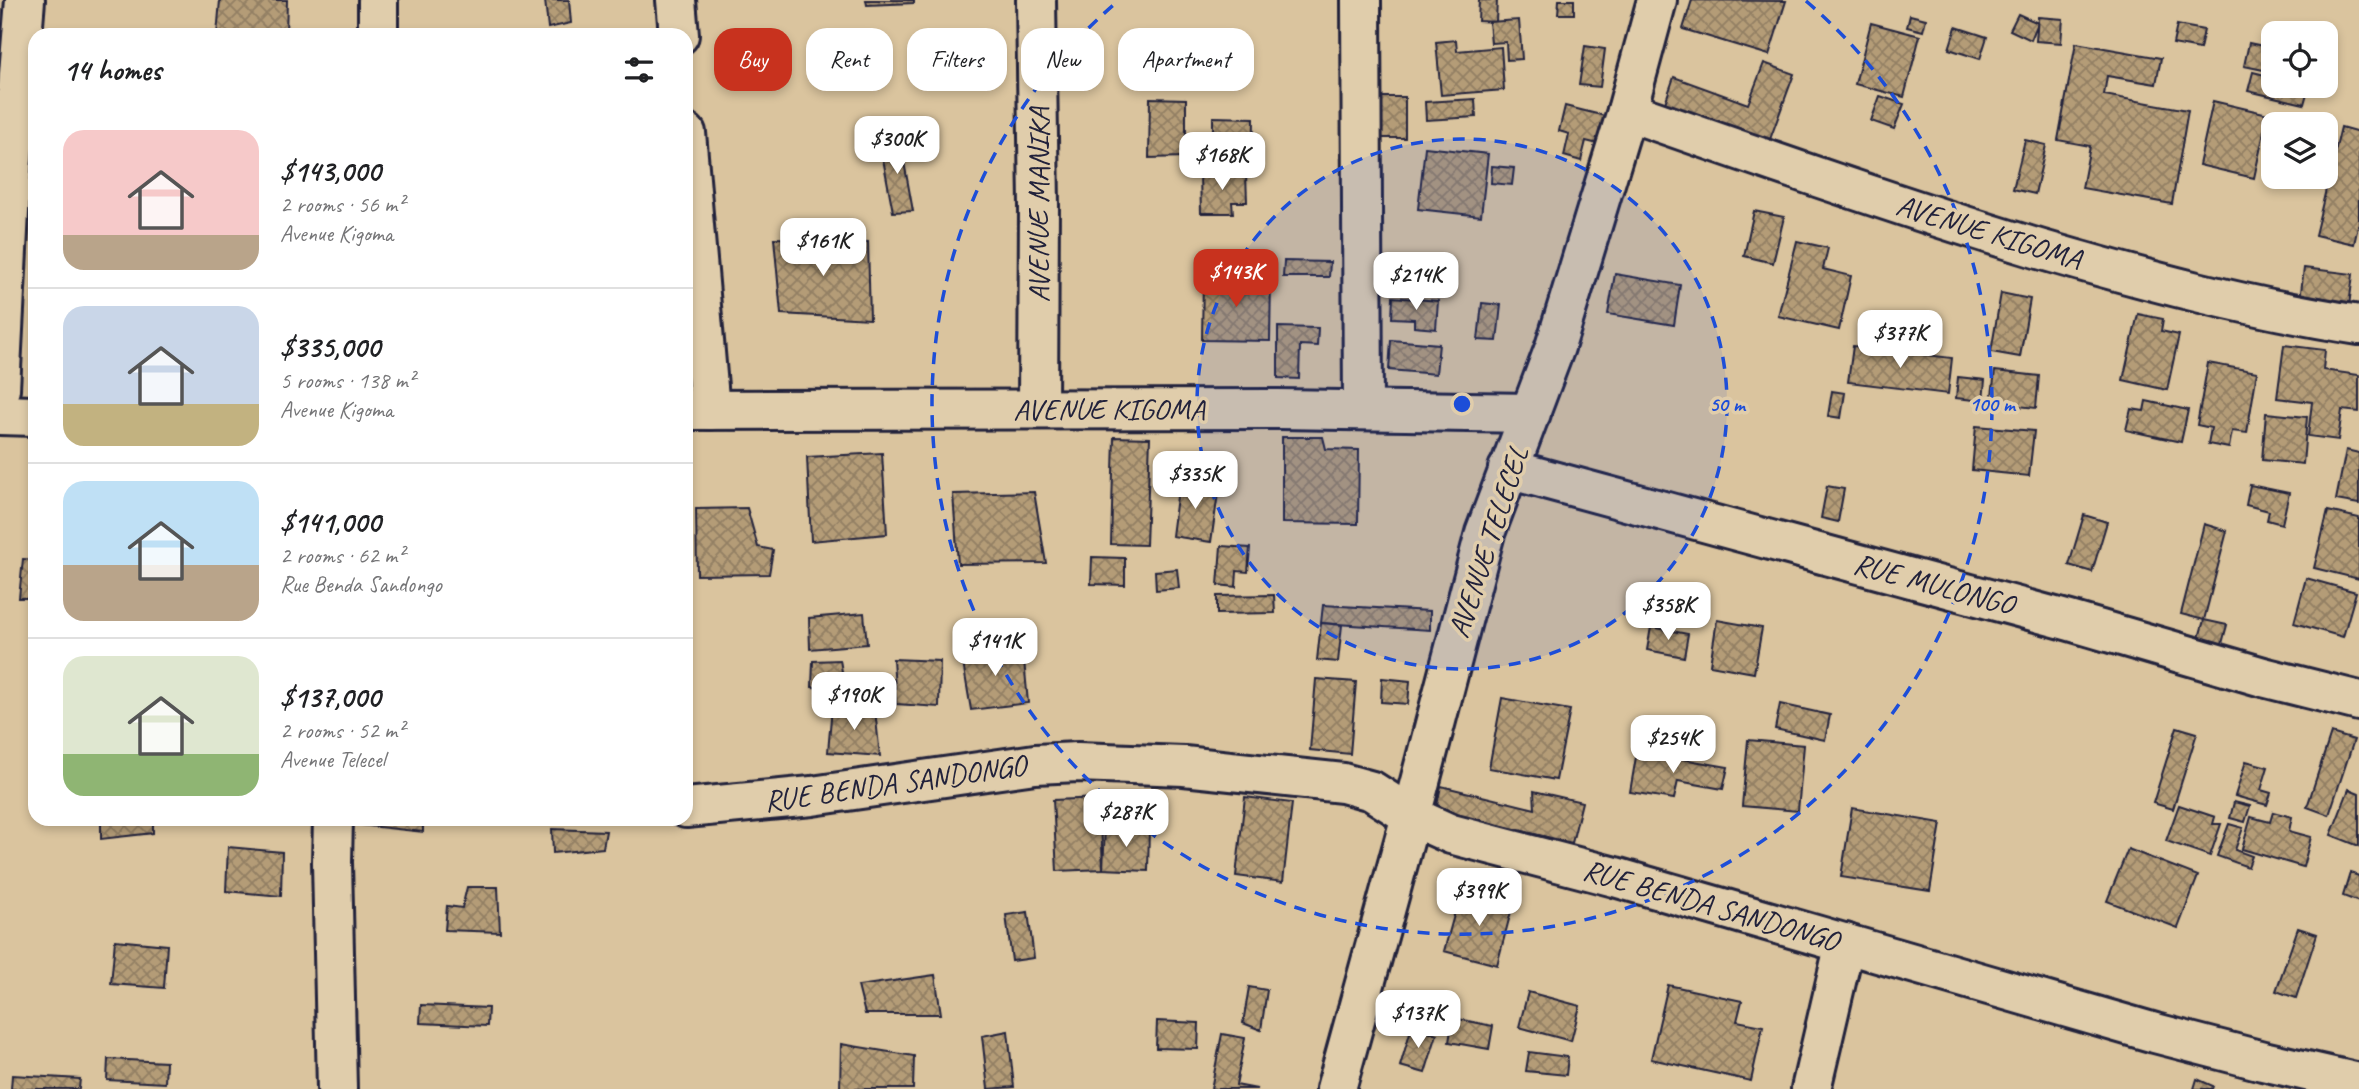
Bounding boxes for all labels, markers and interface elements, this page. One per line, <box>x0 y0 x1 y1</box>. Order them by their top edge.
map controls <box>2261 21 2338 189</box>
button: locate <box>2261 21 2338 98</box>
chip: Buy <box>714 28 792 91</box>
chip: Rent <box>806 28 893 91</box>
chip: Filters <box>907 28 1007 91</box>
chip: New <box>1021 28 1104 91</box>
chip: Apartment <box>1118 28 1254 91</box>
text: 14 homes <box>63 51 161 89</box>
icon: filters <box>620 51 658 89</box>
street label: AVENUE MANIKA <box>1019 106 1057 302</box>
button: layers <box>2261 112 2338 189</box>
pin: $300K <box>848 116 946 176</box>
text: $300K <box>870 124 924 153</box>
pin: $168K <box>1173 132 1271 192</box>
text: $168K <box>1195 140 1249 169</box>
text: $143,000 <box>280 152 380 190</box>
icon: home <box>119 158 203 242</box>
street label: AVENUE KIGOMA <box>1892 186 2088 279</box>
text: 2 rooms · 56 m² <box>280 190 404 219</box>
pin: $161K <box>774 218 872 278</box>
text: Avenue Kigoma <box>280 219 393 248</box>
text: $161K <box>796 226 850 255</box>
pin: $143K <box>1187 250 1285 309</box>
pin: $214K <box>1367 252 1465 312</box>
text: $143K <box>1209 257 1263 286</box>
text: $214K <box>1389 260 1443 289</box>
pin: $377K <box>1851 310 1949 370</box>
text: $377K <box>1874 318 1926 347</box>
text: $335,000 <box>280 328 380 366</box>
icon: home <box>119 334 203 418</box>
text: 5 rooms · 138 m² <box>280 366 415 395</box>
street label: AVENUE KIGOMA <box>1013 390 1207 428</box>
text: 50 m <box>1709 391 1747 417</box>
text: 100 m <box>1969 391 2017 417</box>
centre of rings <box>1450 392 1474 416</box>
text: Avenue Kigoma <box>280 395 393 424</box>
street label: AVENUE TELECEL <box>1439 440 1537 642</box>
pin: $335K <box>1146 452 1244 511</box>
text: $335K <box>1169 459 1221 488</box>
text: $141,000 <box>280 503 380 541</box>
icon: home <box>119 509 203 593</box>
text: 2 rooms · 62 m² <box>280 541 404 570</box>
street label: RUE MULONGO <box>1850 544 2021 624</box>
text: Rue Benda Sandongo <box>280 570 442 599</box>
pin: $358K <box>1619 582 1717 642</box>
text: $358K <box>1642 590 1694 619</box>
pin: $141K <box>946 618 1044 678</box>
text: $141K <box>968 626 1022 655</box>
pin: $190K <box>805 672 903 732</box>
text: $137,000 <box>280 678 380 716</box>
text: $190K <box>828 680 880 709</box>
icon: home <box>119 684 203 768</box>
text: 2 rooms · 52 m² <box>280 716 404 745</box>
pin: $254K <box>1624 716 1722 775</box>
text: $254K <box>1647 723 1699 752</box>
text: Avenue Telecel <box>280 745 385 774</box>
street label: RUE BENDA SANDONGO <box>762 745 1031 820</box>
pin: $287K <box>1077 790 1175 849</box>
text: $287K <box>1100 797 1153 826</box>
street label: RUE BENDA SANDONGO <box>1579 850 1846 960</box>
pin: $399K <box>1430 869 1528 928</box>
text: $399K <box>1453 876 1505 905</box>
pin: $137K <box>1369 990 1467 1050</box>
text: $137K <box>1392 998 1445 1027</box>

